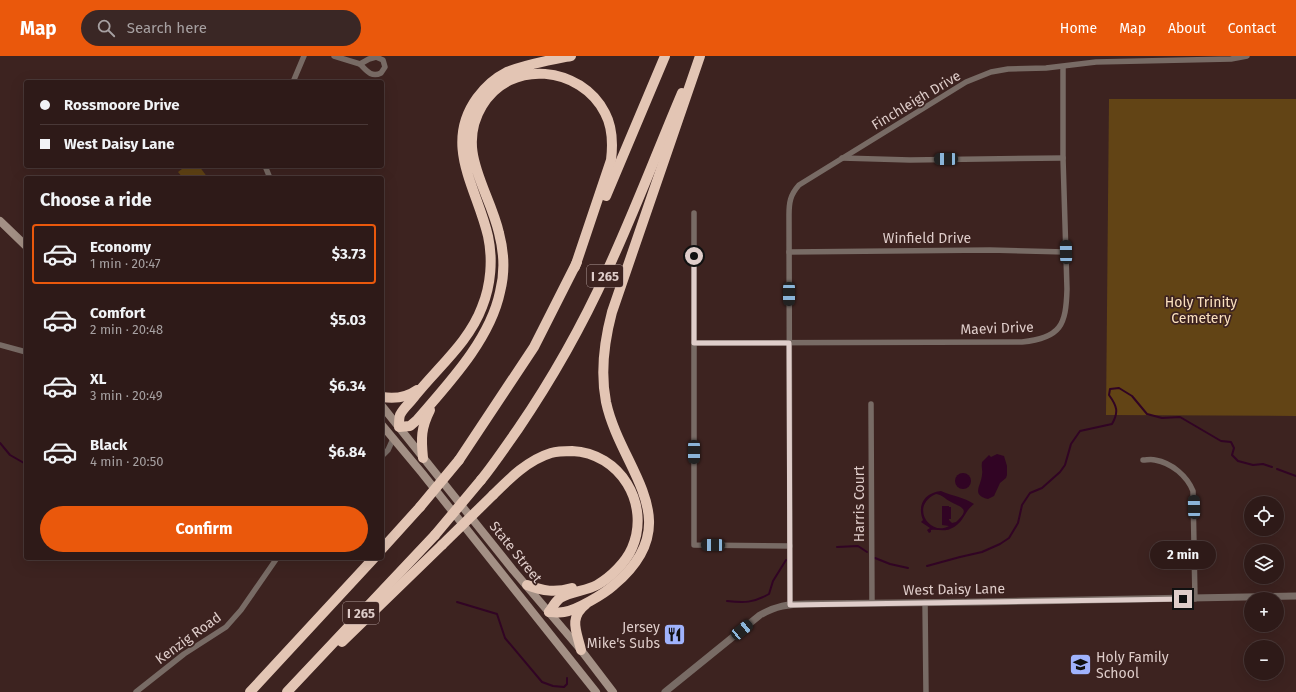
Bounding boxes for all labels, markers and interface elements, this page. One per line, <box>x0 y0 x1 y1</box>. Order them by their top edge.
search box <box>81 10 361 46</box>
text: Map <box>20 17 57 40</box>
icon: search <box>95 17 117 39</box>
text: Search here <box>127 19 207 37</box>
text: Home <box>1060 20 1097 37</box>
text: Map <box>1119 20 1146 37</box>
text: About <box>1168 20 1206 37</box>
text: Contact <box>1228 20 1276 37</box>
street label: Finchleigh Drive <box>869 67 964 134</box>
text: Rossmoore Drive <box>64 96 180 114</box>
text: West Daisy Lane <box>64 135 174 153</box>
car <box>934 153 958 165</box>
text: Choose a ride <box>40 189 152 211</box>
street label: Winfield Drive <box>883 230 971 247</box>
icon: car <box>42 236 78 272</box>
text: Economy <box>90 238 151 256</box>
car <box>1060 240 1072 264</box>
text: $3.73 <box>332 245 366 263</box>
route start <box>685 247 703 265</box>
text: 1 min · 20:47 <box>90 256 161 271</box>
road number: I 265 <box>587 265 623 287</box>
car <box>783 282 795 306</box>
park label: Holy Trinity Cemetery <box>1165 294 1237 327</box>
icon: car <box>42 302 78 338</box>
text: Comfort <box>90 304 146 322</box>
text: $5.03 <box>330 311 366 329</box>
street label: Maevi Drive <box>960 319 1034 338</box>
text: 2 min · 20:48 <box>90 322 163 337</box>
icon: car <box>42 368 78 404</box>
text: XL <box>90 370 106 388</box>
text: $6.34 <box>329 377 366 395</box>
text: 3 min · 20:49 <box>90 388 163 403</box>
icon: car <box>42 434 78 470</box>
text: Black <box>90 436 127 454</box>
car <box>688 440 700 464</box>
text: $6.84 <box>329 443 366 461</box>
text: 4 min · 20:50 <box>90 454 163 469</box>
street label: Harris Court <box>851 465 868 542</box>
car <box>1188 495 1200 519</box>
map controls <box>1244 496 1284 680</box>
button: locate <box>1244 496 1284 536</box>
button: Confirm <box>40 506 368 552</box>
street label: State Street <box>486 518 546 587</box>
car <box>701 539 725 551</box>
callout: 2 min <box>1150 541 1216 569</box>
button: layers <box>1244 544 1284 584</box>
text: 2 min <box>1167 547 1199 562</box>
street label: West Daisy Lane <box>903 580 1005 599</box>
route end <box>1174 590 1192 608</box>
button: + <box>1244 592 1284 632</box>
road number: I 265 <box>343 602 379 624</box>
street label: Kenzig Road <box>152 609 225 668</box>
car <box>729 618 755 642</box>
place label: Jersey Mike's Subs <box>587 619 660 652</box>
restaurant icon: Jersey Mike's Subs <box>662 622 688 648</box>
button: − <box>1244 640 1284 680</box>
place label: Holy Family School <box>1096 649 1169 682</box>
school or university icon: Holy Family School <box>1068 652 1094 678</box>

